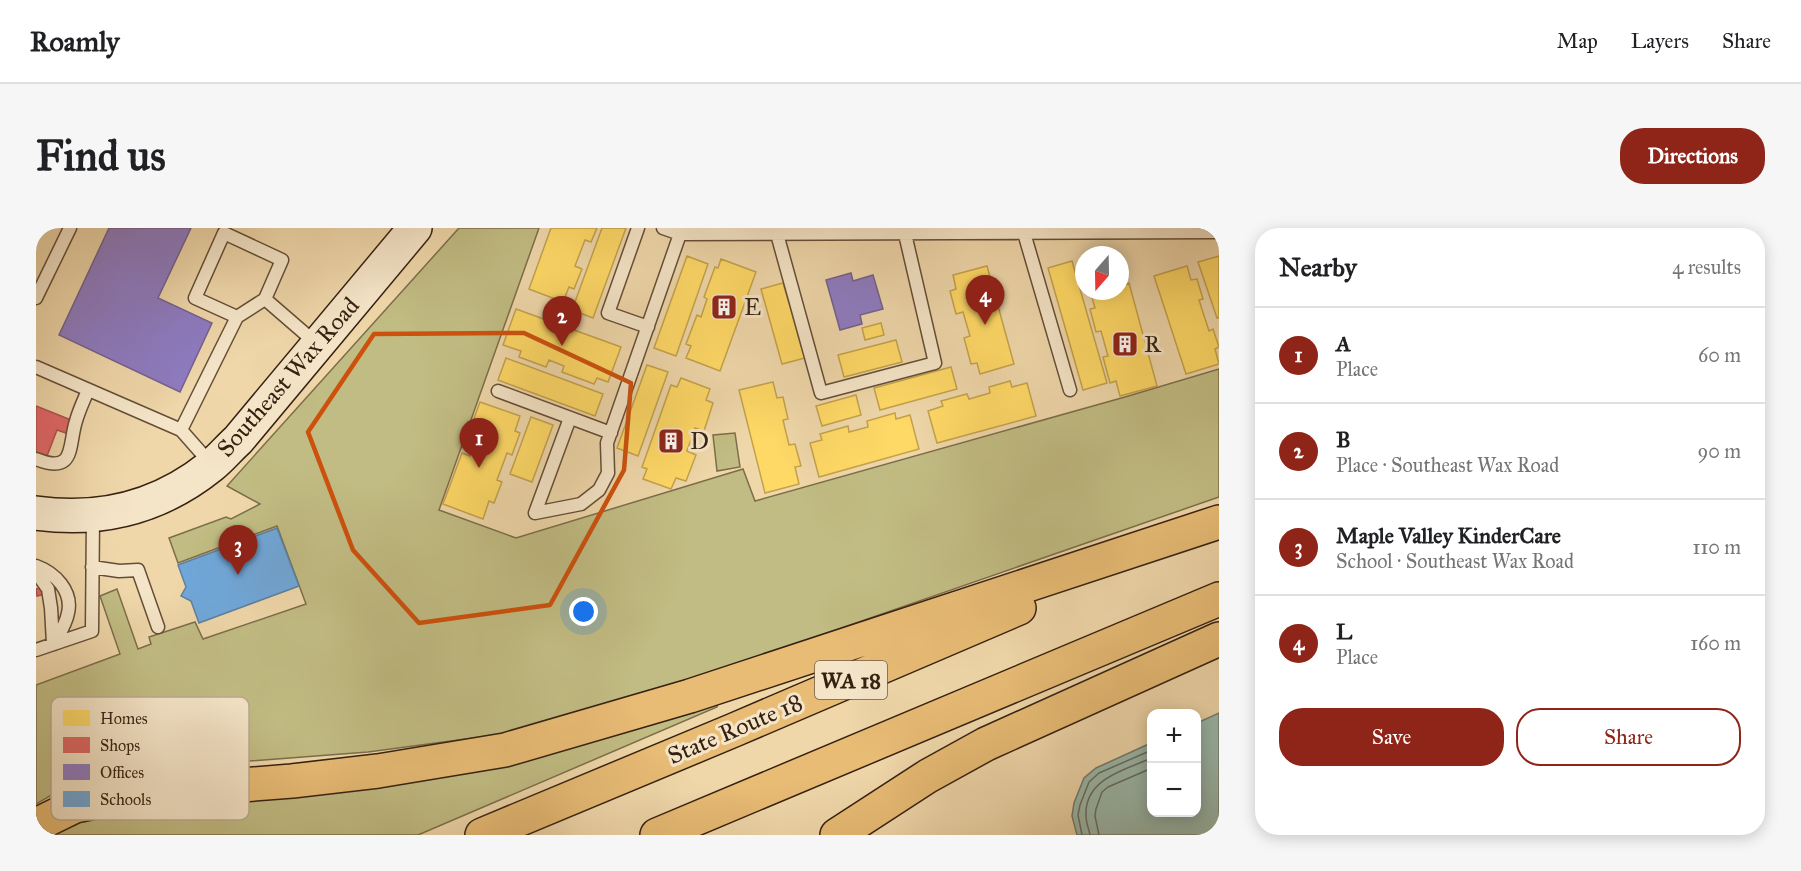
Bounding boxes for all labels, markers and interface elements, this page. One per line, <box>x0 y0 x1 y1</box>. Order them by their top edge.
text: Roamly <box>30 24 119 59</box>
text: Map <box>1557 28 1598 54</box>
text: Layers <box>1631 28 1689 54</box>
text: Share <box>1722 28 1771 54</box>
button: Directions <box>1620 128 1765 184</box>
text: Find us <box>36 130 166 182</box>
north arrow <box>1075 246 1129 300</box>
text: Nearby <box>1279 251 1357 283</box>
text: 4 results <box>1672 255 1741 279</box>
pin: 4 <box>966 276 1004 325</box>
street label: Southeast Wax Road <box>210 291 366 463</box>
building icon: E <box>709 292 739 322</box>
place label: E <box>744 292 761 322</box>
pin: 2 <box>542 296 582 346</box>
building icon: R <box>1110 329 1140 359</box>
place label: R <box>1144 329 1162 359</box>
text: A <box>1336 330 1351 357</box>
text: 1 <box>1295 343 1302 367</box>
text: 60 m <box>1698 343 1741 367</box>
text: Place <box>1336 357 1378 381</box>
pin: 1 <box>460 418 498 468</box>
building icon: D <box>656 426 686 456</box>
place label: D <box>690 426 709 456</box>
text: B <box>1336 426 1351 453</box>
text: 2 <box>1294 439 1303 463</box>
text: 90 m <box>1698 439 1741 463</box>
text: Place · Southeast Wax Road <box>1336 453 1559 477</box>
text: Maple Valley KinderCare <box>1336 522 1561 549</box>
pin: 3 <box>218 526 258 575</box>
text: 3 <box>1295 535 1303 559</box>
text: 110 m <box>1693 535 1741 559</box>
text: School · Southeast Wax Road <box>1336 549 1574 573</box>
your location <box>569 597 598 626</box>
text: L <box>1336 618 1352 645</box>
text: 4 <box>1293 631 1304 655</box>
text: 160 m <box>1690 631 1741 655</box>
text: Place <box>1336 645 1378 669</box>
road number: WA 18 <box>815 661 887 699</box>
street label: State Route 18 <box>663 687 807 771</box>
legend <box>51 697 249 820</box>
button: Save <box>1279 708 1504 766</box>
button: Share <box>1516 708 1741 766</box>
text: Homes <box>100 709 148 728</box>
map controls <box>1147 709 1201 817</box>
button: + <box>1147 709 1201 763</box>
text: Shops <box>100 736 140 755</box>
text: Offices <box>100 763 144 782</box>
button: − <box>1147 763 1201 817</box>
text: Schools <box>100 790 151 809</box>

